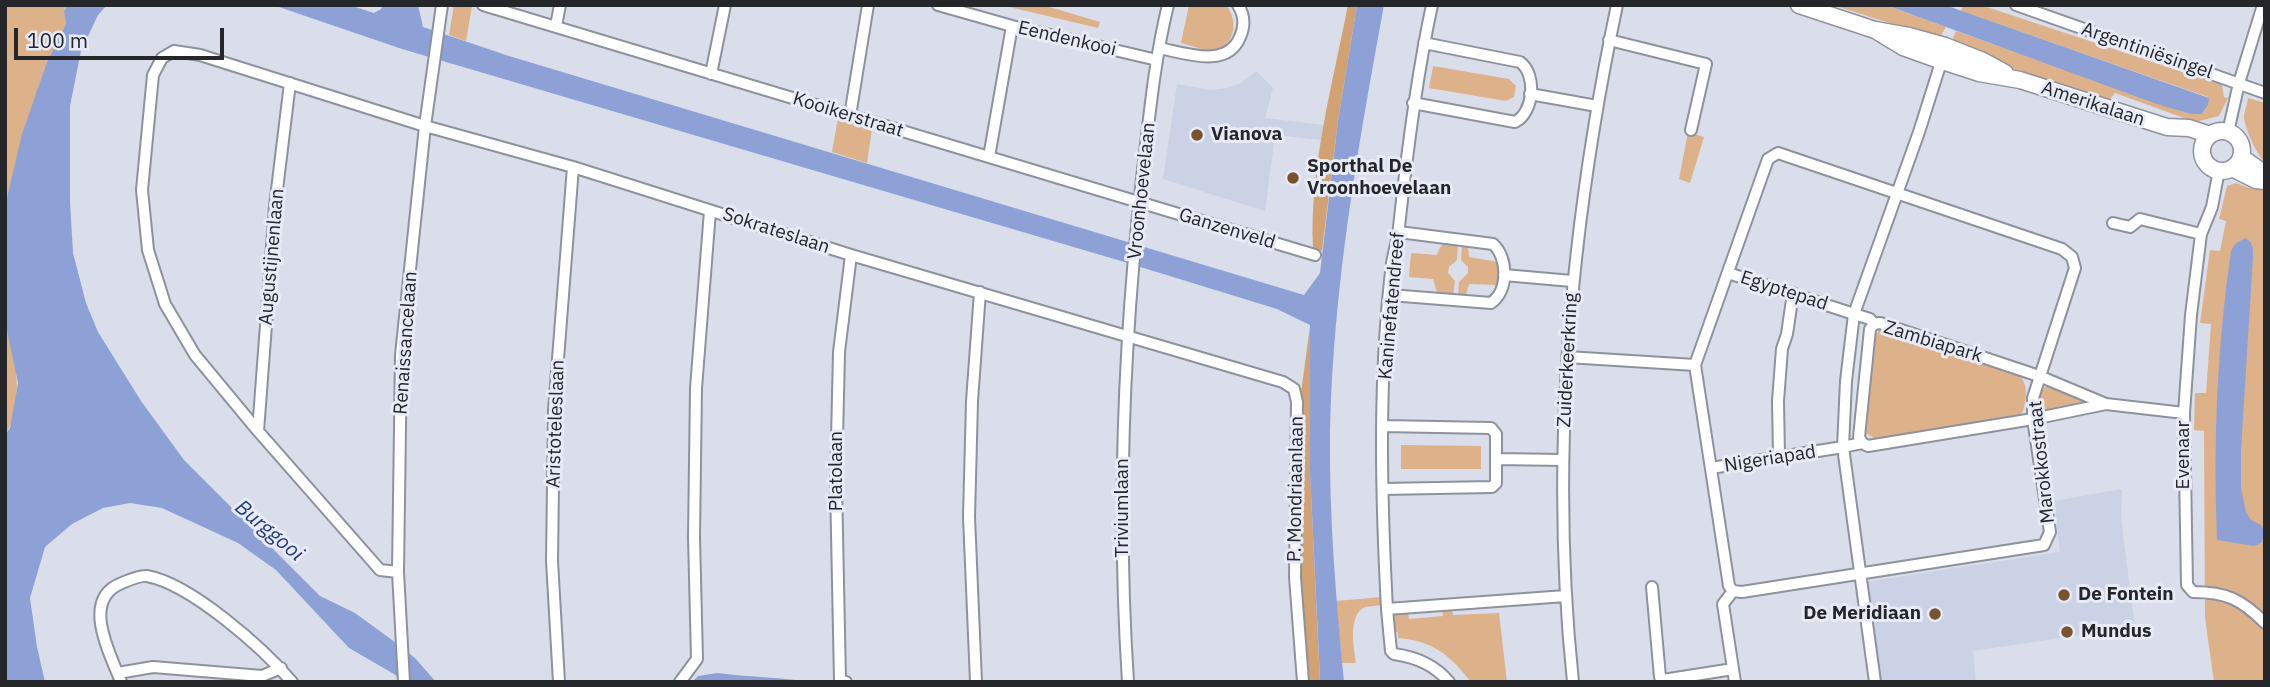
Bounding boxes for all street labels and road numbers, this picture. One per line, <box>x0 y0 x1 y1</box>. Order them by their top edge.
street label: Eendenkooi <box>1016 17 1118 61</box>
street label: Argentiniësingel <box>2078 18 2216 84</box>
street label: Amerikalaan <box>2038 77 2148 131</box>
street label: Kooikerstraat <box>790 87 906 143</box>
street label: Vroonhoevelaan <box>1123 121 1161 261</box>
street label: Augustijnenlaan <box>255 188 289 326</box>
street label: Sokrateslaan <box>720 203 832 259</box>
street label: Ganzenveld <box>1176 204 1278 254</box>
street label: Kaninefatendreef <box>1374 231 1410 381</box>
street label: Egyptepad <box>1737 266 1831 316</box>
street label: Renaissancelaan <box>390 271 422 415</box>
street label: Zuiderkeerkring <box>1553 292 1583 428</box>
street label: Zambiapark <box>1881 316 1985 368</box>
street label: Aristoteleslaan <box>542 359 570 489</box>
street label: Marokkostraat <box>2024 400 2060 524</box>
street label: P. Mondriaanlaan <box>1283 416 1309 562</box>
street label: Evenaar <box>2173 421 2195 489</box>
street label: Platolaan <box>826 431 848 511</box>
street label: Nigeriapad <box>1722 440 1818 478</box>
street label: Triviumlaan <box>1112 458 1134 558</box>

